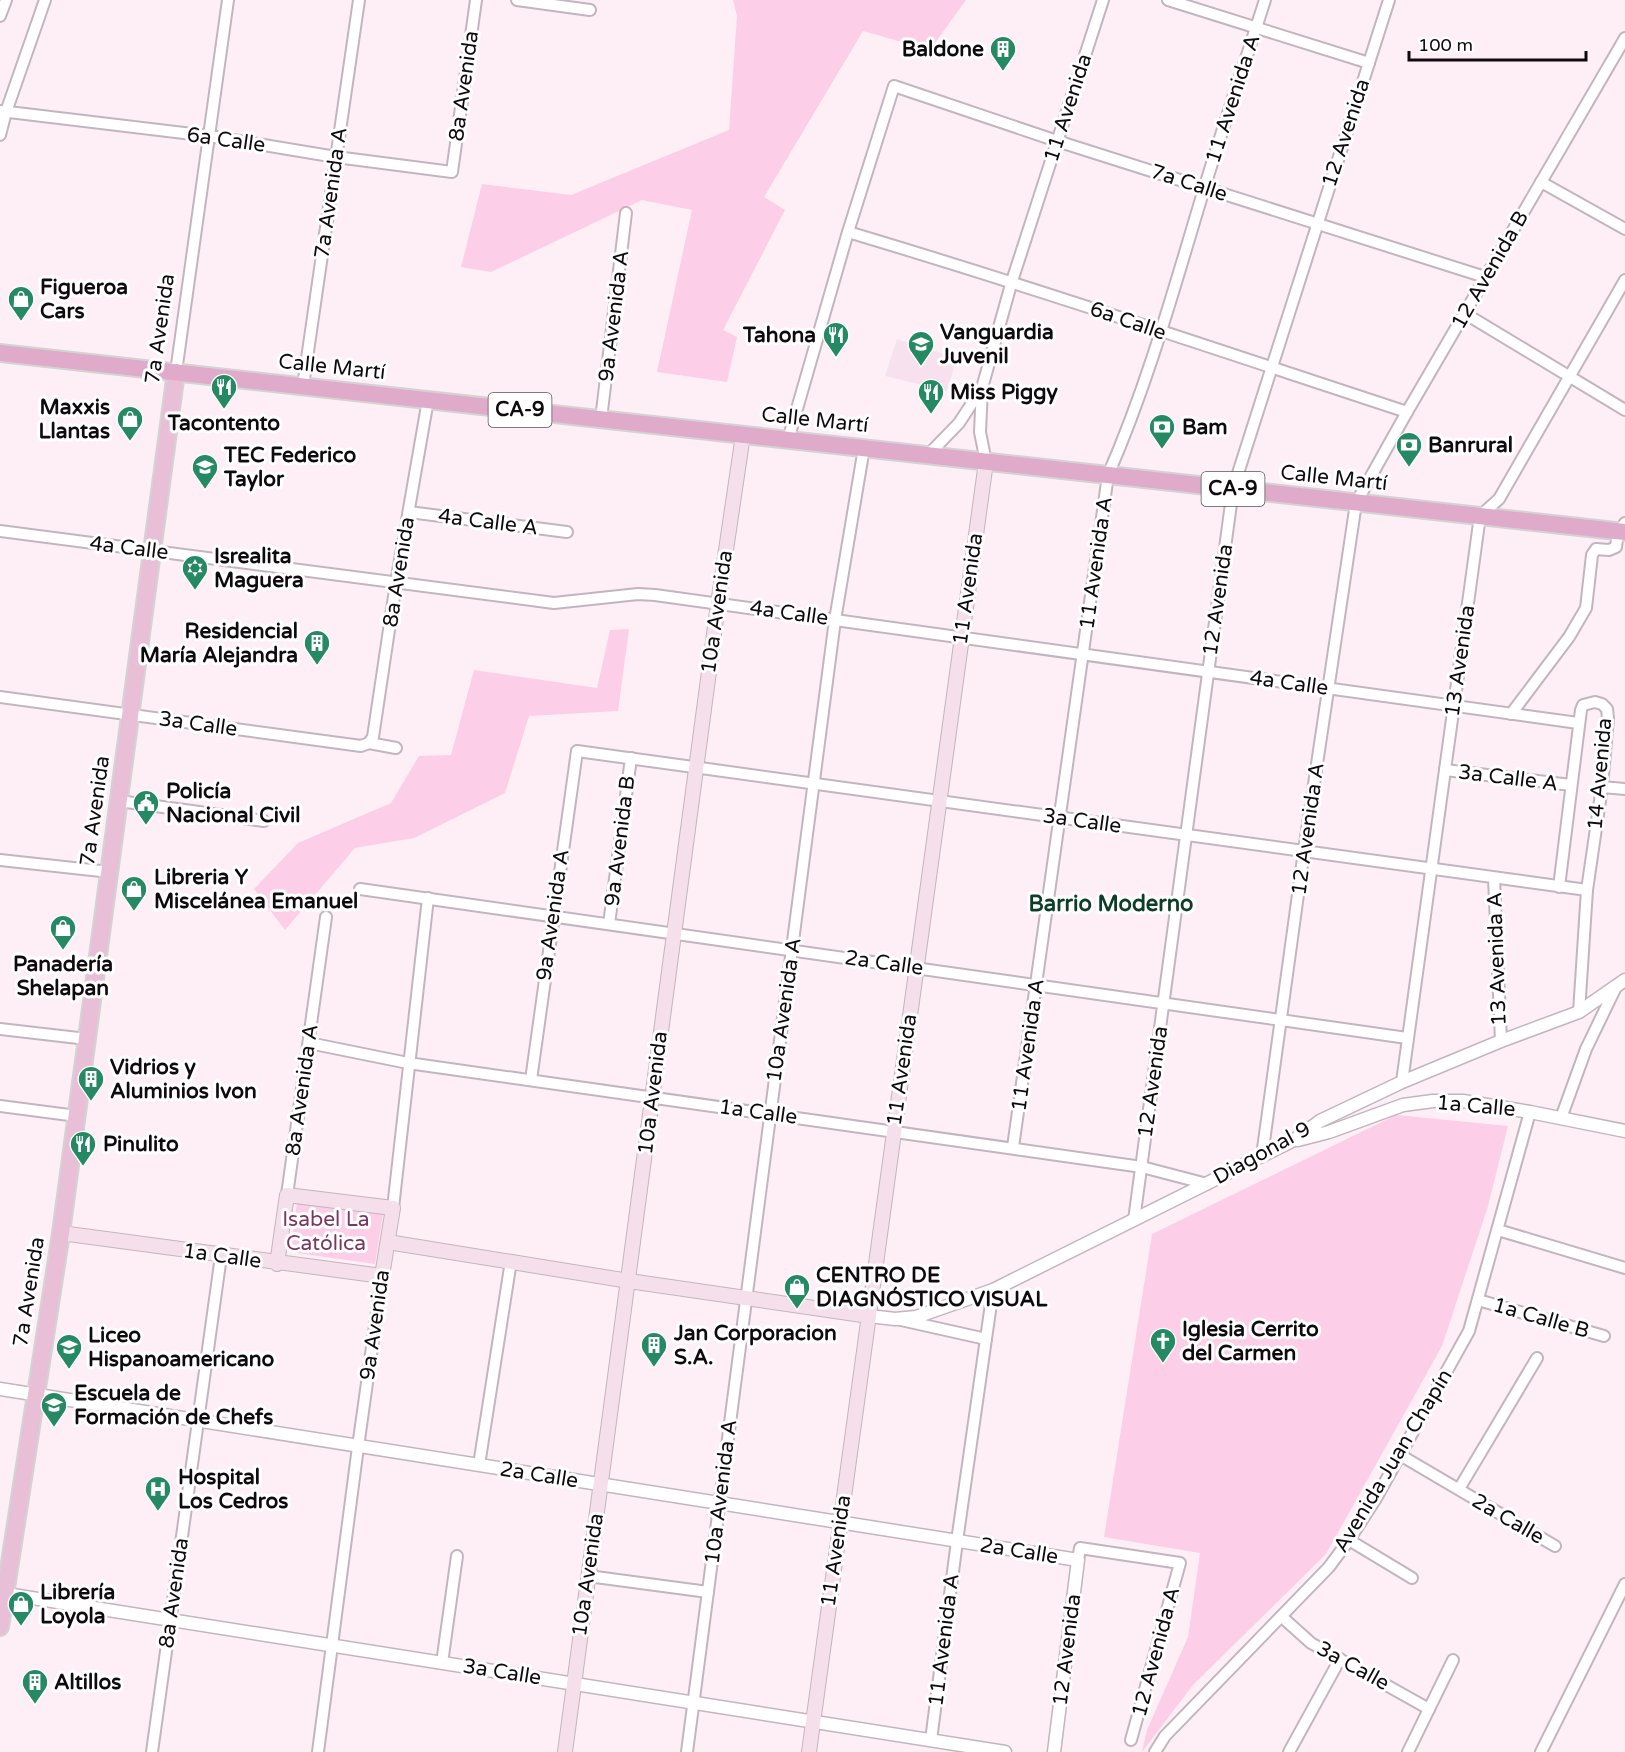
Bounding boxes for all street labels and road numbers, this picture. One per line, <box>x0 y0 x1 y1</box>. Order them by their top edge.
street label: 8a Avenida <box>444 29 484 143</box>
street label: 11 Avenida A <box>1200 32 1266 166</box>
street label: 11 Avenida <box>1039 51 1097 165</box>
street label: 12 Avenida <box>1317 76 1375 190</box>
street label: 6a Calle <box>185 122 267 158</box>
street label: 7a Avenida A <box>309 126 353 260</box>
street label: 7a Calle <box>1147 159 1231 207</box>
street label: 12 Avenida B <box>1446 206 1534 334</box>
street label: 9a Avenida A <box>594 249 634 383</box>
street label: 7a Avenida <box>140 272 180 386</box>
street label: 6a Calle <box>1086 296 1170 346</box>
street label: Calle Martí <box>277 349 387 385</box>
road number: CA-9 <box>488 393 552 427</box>
street label: Calle Martí <box>760 402 870 438</box>
street label: Calle Martí <box>1279 460 1389 496</box>
road number: CA-9 <box>1202 472 1264 506</box>
street label: 11 Avenida A <box>1074 495 1118 631</box>
street label: 4a Calle A <box>437 503 539 541</box>
street label: 8a Avenida <box>378 515 420 629</box>
street label: 4a Calle <box>88 531 170 565</box>
street label: 11 Avenida <box>948 531 988 647</box>
street label: 12 Avenida <box>1198 542 1238 658</box>
street label: 10a Avenida <box>696 549 738 675</box>
street label: 4a Calle <box>748 595 830 631</box>
street label: 13 Avenida <box>1440 603 1480 719</box>
street label: 4a Calle <box>1248 665 1330 701</box>
street label: 3a Calle <box>157 706 239 742</box>
street label: 14 Avenida <box>1583 717 1617 831</box>
street label: 7a Avenida <box>75 754 115 868</box>
street label: 3a Calle A <box>1457 759 1559 797</box>
street label: 12 Avenida A <box>1286 761 1330 897</box>
street label: 9a Avenida B <box>600 774 640 908</box>
street label: 3a Calle <box>1041 803 1123 839</box>
street label: 9a Avenida A <box>531 848 575 982</box>
street label: 13 Avenida A <box>1482 892 1512 1026</box>
street label: 10a Avenida A <box>761 936 807 1084</box>
street label: 2a Calle <box>843 945 925 981</box>
street label: 11 Avenida A <box>1006 977 1050 1113</box>
street label: 11 Avenida <box>882 1012 922 1128</box>
street label: 8a Avenida A <box>280 1023 324 1157</box>
street label: 12 Avenida <box>1133 1024 1173 1140</box>
street label: 10a Avenida <box>633 1030 673 1156</box>
street label: 1a Calle <box>1435 1090 1517 1122</box>
street label: 1a Calle <box>717 1094 799 1130</box>
street label: Diagonal 9 <box>1209 1116 1315 1190</box>
street label: 7a Avenida <box>8 1235 50 1349</box>
street label: 1a Calle <box>181 1238 263 1274</box>
street label: 9a Avenida <box>355 1268 395 1382</box>
street label: 1a Calle B <box>1490 1292 1592 1344</box>
street label: Avenida Juan Chapín <box>1328 1365 1458 1557</box>
street label: 10a Avenida A <box>700 1418 742 1566</box>
street label: 2a Calle <box>498 1456 580 1494</box>
street label: 2a Calle <box>1467 1488 1549 1550</box>
street label: 11 Avenida <box>816 1493 856 1609</box>
street label: 10a Avenida <box>567 1512 609 1638</box>
street label: 2a Calle <box>978 1532 1060 1570</box>
street label: 8a Avenida <box>154 1536 194 1650</box>
street label: 11 Avenida A <box>923 1572 965 1708</box>
street label: 12 Avenida A <box>1127 1584 1185 1720</box>
street label: 12 Avenida <box>1048 1593 1086 1707</box>
street label: 3a Calle <box>1312 1636 1394 1696</box>
street label: 3a Calle <box>461 1653 543 1691</box>

